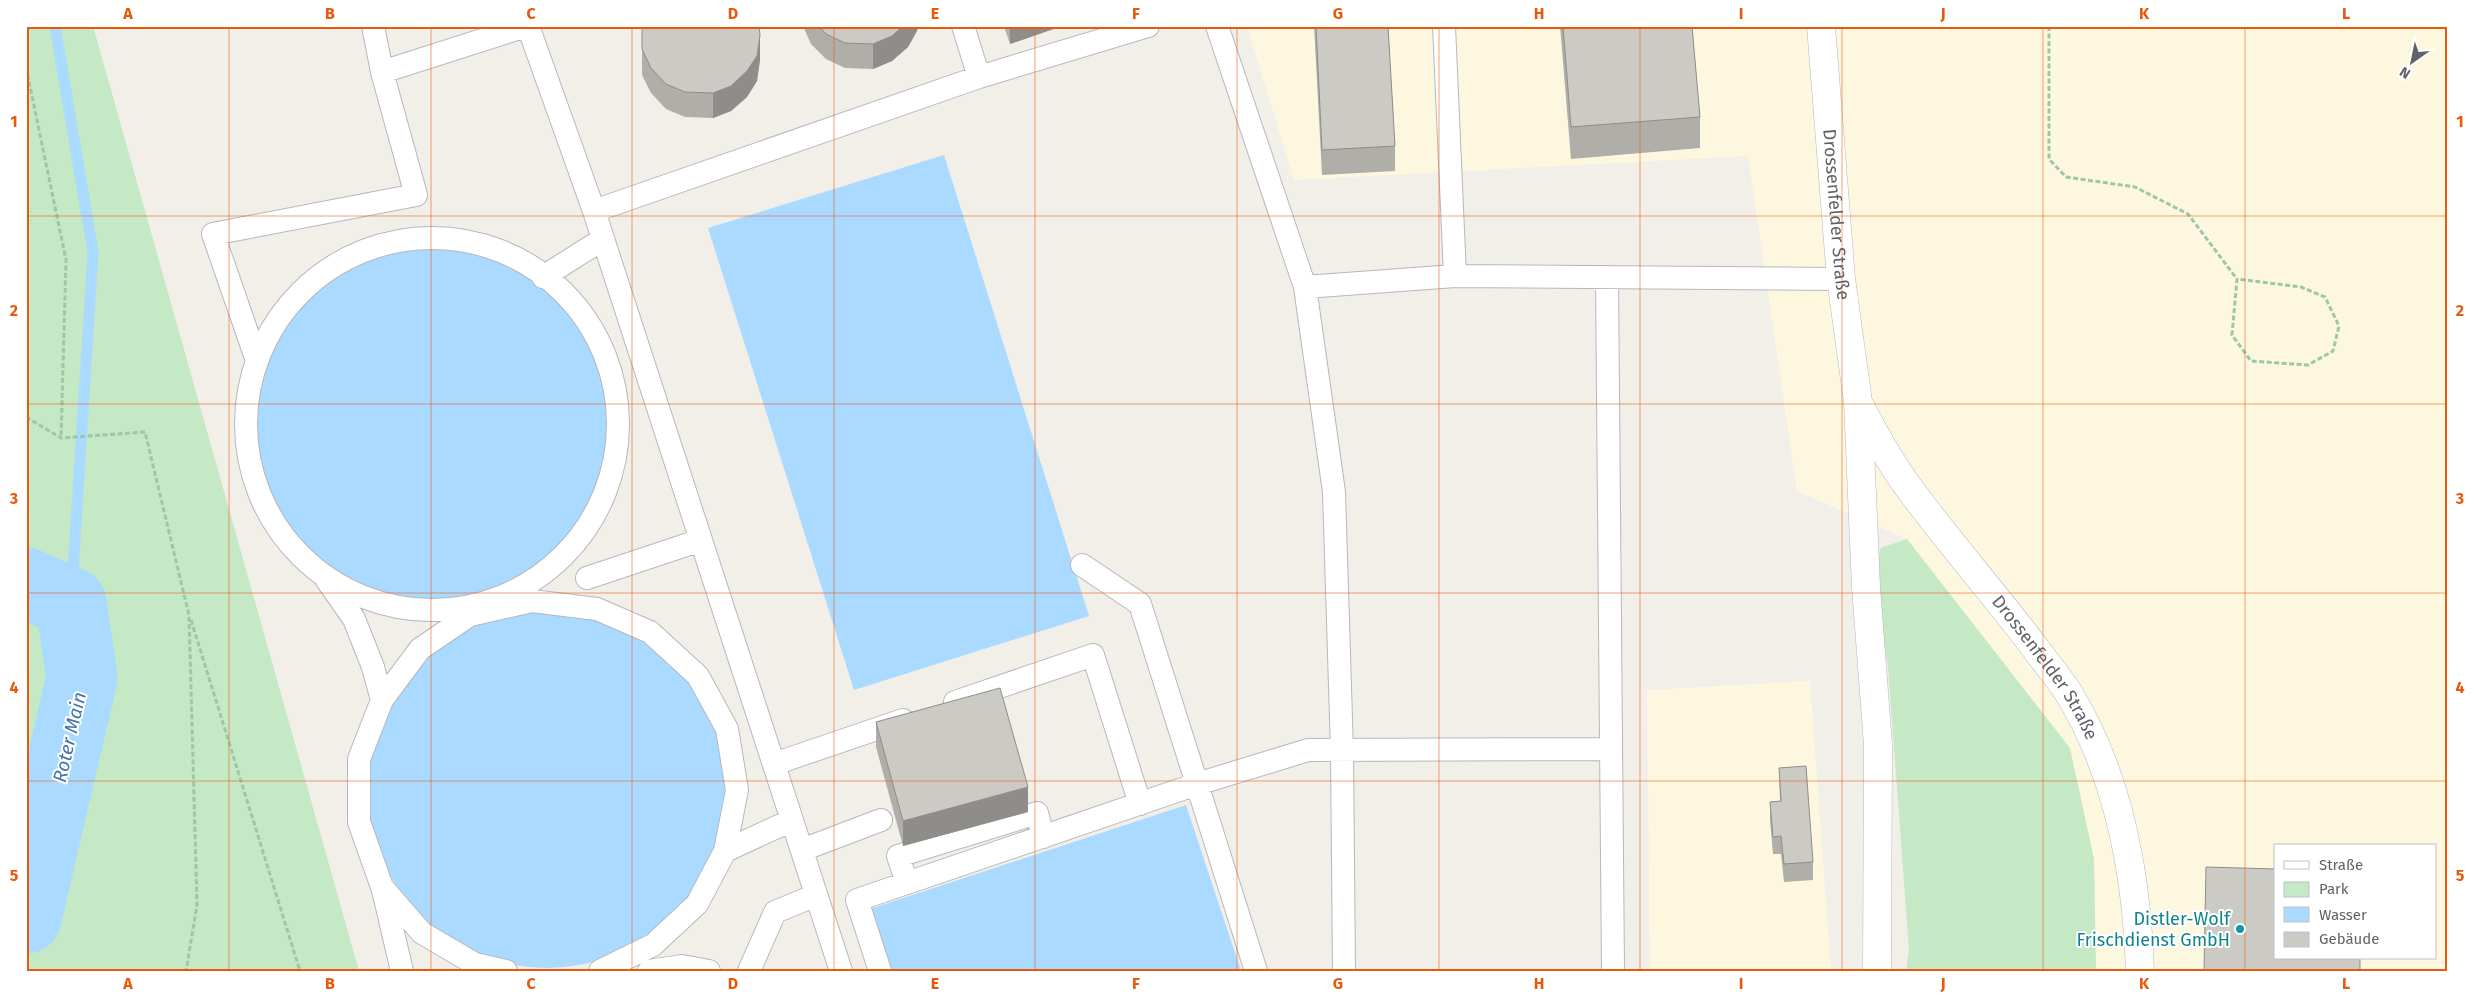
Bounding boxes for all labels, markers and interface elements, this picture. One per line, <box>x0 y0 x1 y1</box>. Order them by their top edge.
text: A <box>122 4 133 23</box>
text: B <box>325 4 335 23</box>
text: C <box>526 4 536 23</box>
text: D <box>728 4 738 23</box>
text: E <box>931 4 939 23</box>
text: F <box>1132 4 1140 23</box>
text: G <box>1333 4 1343 23</box>
text: H <box>1534 4 1544 23</box>
text: I <box>1739 4 1743 23</box>
text: J <box>1939 4 1946 23</box>
text: K <box>2139 4 2150 23</box>
text: L <box>2342 4 2350 23</box>
north arrow <box>2386 38 2436 88</box>
text: N <box>2397 63 2414 82</box>
text: 1 <box>10 112 18 131</box>
text: 1 <box>2456 112 2464 131</box>
street label: Drossenfelder Straße <box>1818 128 1855 301</box>
text: 2 <box>10 301 18 320</box>
text: 2 <box>2456 301 2464 320</box>
text: 3 <box>9 489 18 508</box>
text: 3 <box>2455 489 2464 508</box>
street label: Drossenfelder Straße <box>1987 591 2103 743</box>
text: 4 <box>9 678 19 697</box>
text: 4 <box>2455 678 2465 697</box>
water label: Roter Main <box>48 690 91 785</box>
legend <box>2274 844 2436 960</box>
text: Straße <box>2319 856 2363 874</box>
text: 5 <box>10 866 19 885</box>
text: 5 <box>2456 866 2465 885</box>
text: Park <box>2319 880 2349 898</box>
text: Wasser <box>2319 906 2367 924</box>
place label: Distler-Wolf Frischdienst GmbH <box>2077 908 2232 951</box>
marker: Distler-Wolf Frischdienst GmbH <box>2234 923 2246 935</box>
text: Gebäude <box>2319 930 2379 948</box>
text: A <box>122 974 133 993</box>
text: B <box>325 974 335 993</box>
text: C <box>526 974 536 993</box>
text: D <box>728 974 738 993</box>
text: E <box>931 974 939 993</box>
text: F <box>1132 974 1140 993</box>
text: G <box>1333 974 1343 993</box>
text: H <box>1534 974 1544 993</box>
text: I <box>1739 974 1743 993</box>
text: J <box>1939 974 1946 993</box>
text: K <box>2139 974 2150 993</box>
text: L <box>2342 974 2350 993</box>

